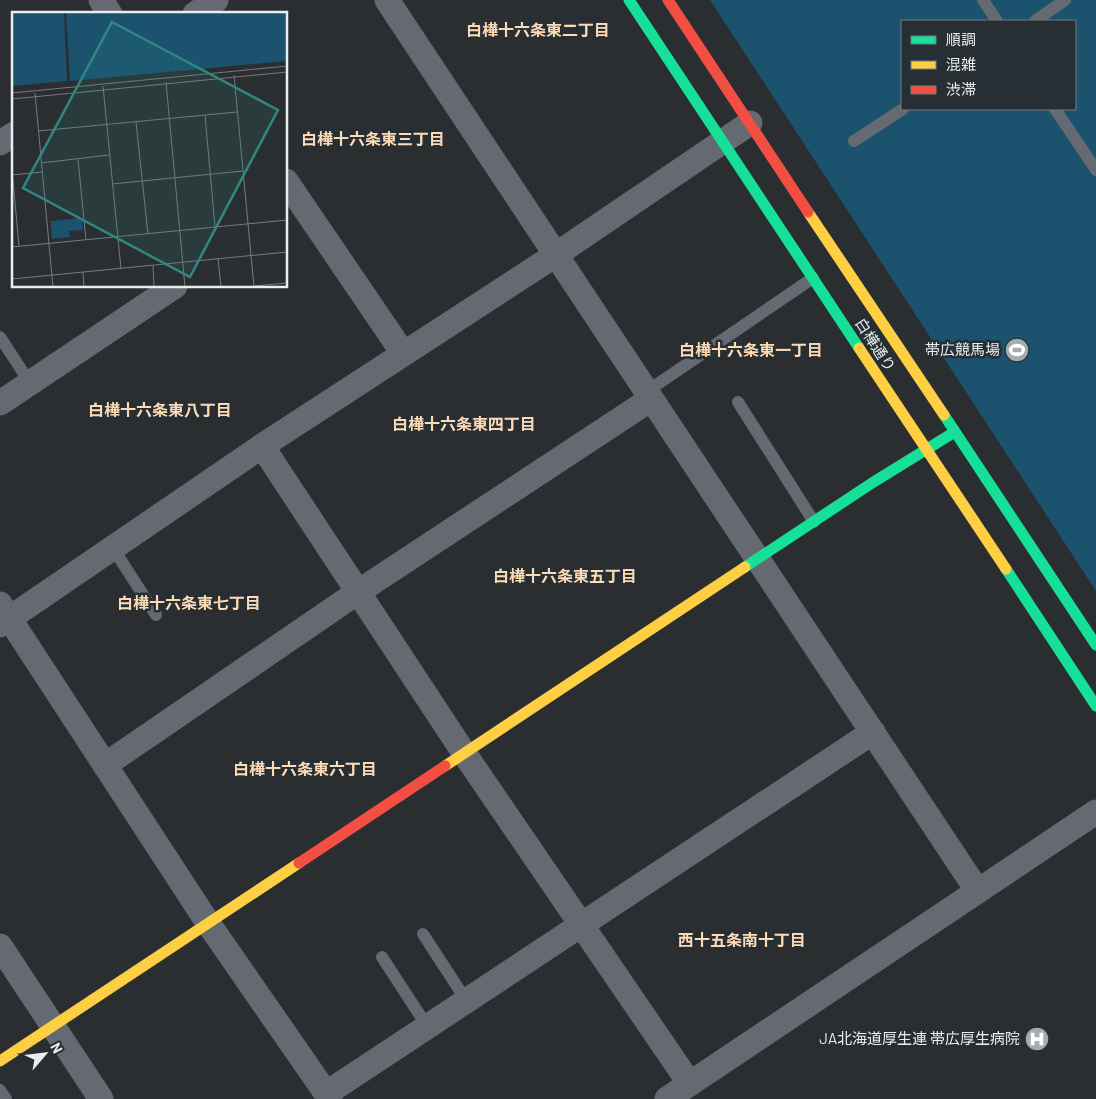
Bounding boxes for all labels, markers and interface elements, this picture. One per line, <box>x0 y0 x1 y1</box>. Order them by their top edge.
inset map <box>12 12 288 288</box>
district label: 白樺十六条東二丁目 <box>466 20 610 39</box>
legend <box>901 20 1076 110</box>
text: 順調 <box>946 30 976 48</box>
text: 混雑 <box>946 55 976 73</box>
text: 渋滞 <box>946 80 976 98</box>
district label: 白樺十六条東三丁目 <box>301 129 445 148</box>
street label: 白樺通り <box>852 314 900 375</box>
sports icon: 帯広競馬場 <box>1004 337 1030 363</box>
district label: 白樺十六条東一丁目 <box>679 340 823 359</box>
place label: 帯広競馬場 <box>925 340 1000 358</box>
district label: 白樺十六条東八丁目 <box>88 400 232 419</box>
district label: 白樺十六条東四丁目 <box>392 414 536 433</box>
district label: 白樺十六条東五丁目 <box>493 566 637 585</box>
district label: 白樺十六条東七丁目 <box>117 593 261 612</box>
district label: 白樺十六条東六丁目 <box>233 759 377 778</box>
district label: 西十五条南十丁目 <box>678 930 806 949</box>
hospital icon: JA北海道厚生連 帯広厚生病院 <box>1024 1026 1050 1052</box>
north arrow <box>20 1029 70 1079</box>
place label: JA北海道厚生連 帯広厚生病院 <box>819 1029 1020 1047</box>
text: N <box>47 1040 67 1056</box>

